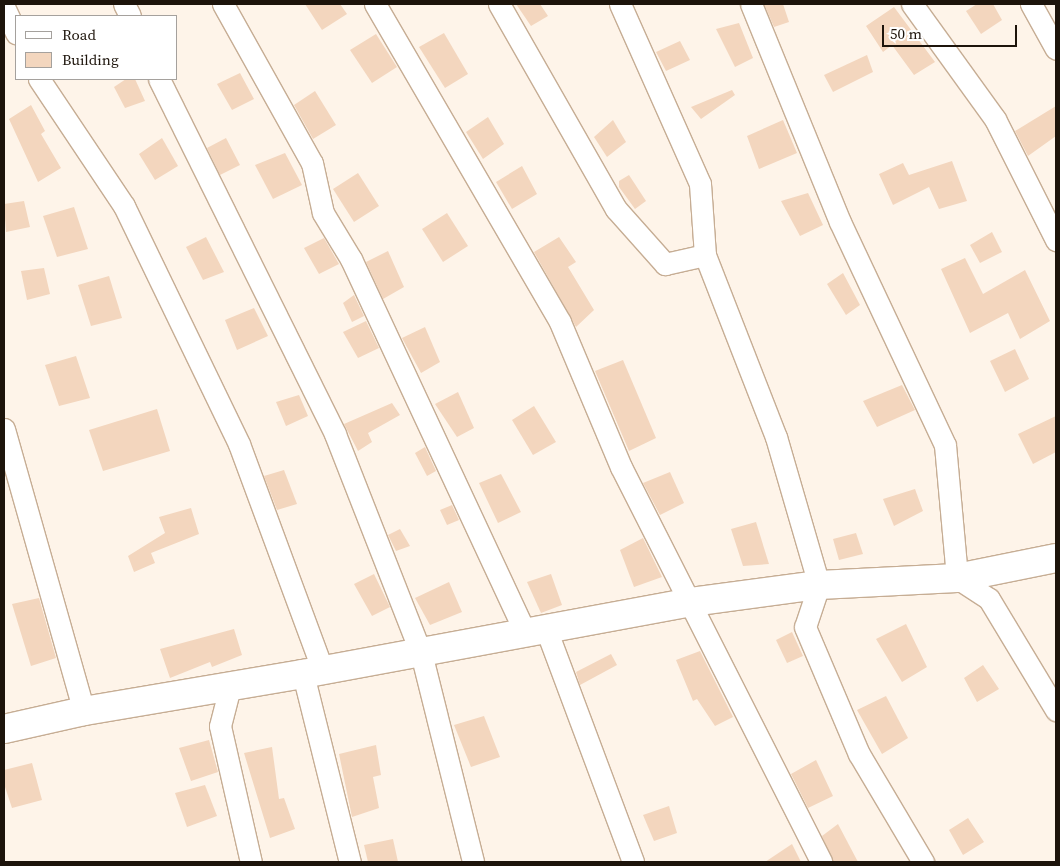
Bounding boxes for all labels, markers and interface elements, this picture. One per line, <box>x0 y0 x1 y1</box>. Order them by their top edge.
legend <box>15 15 178 80</box>
scale bar <box>885 15 1020 47</box>
text: 50 m <box>890 23 922 44</box>
text: Road <box>62 24 96 45</box>
text: Building <box>62 49 119 70</box>

